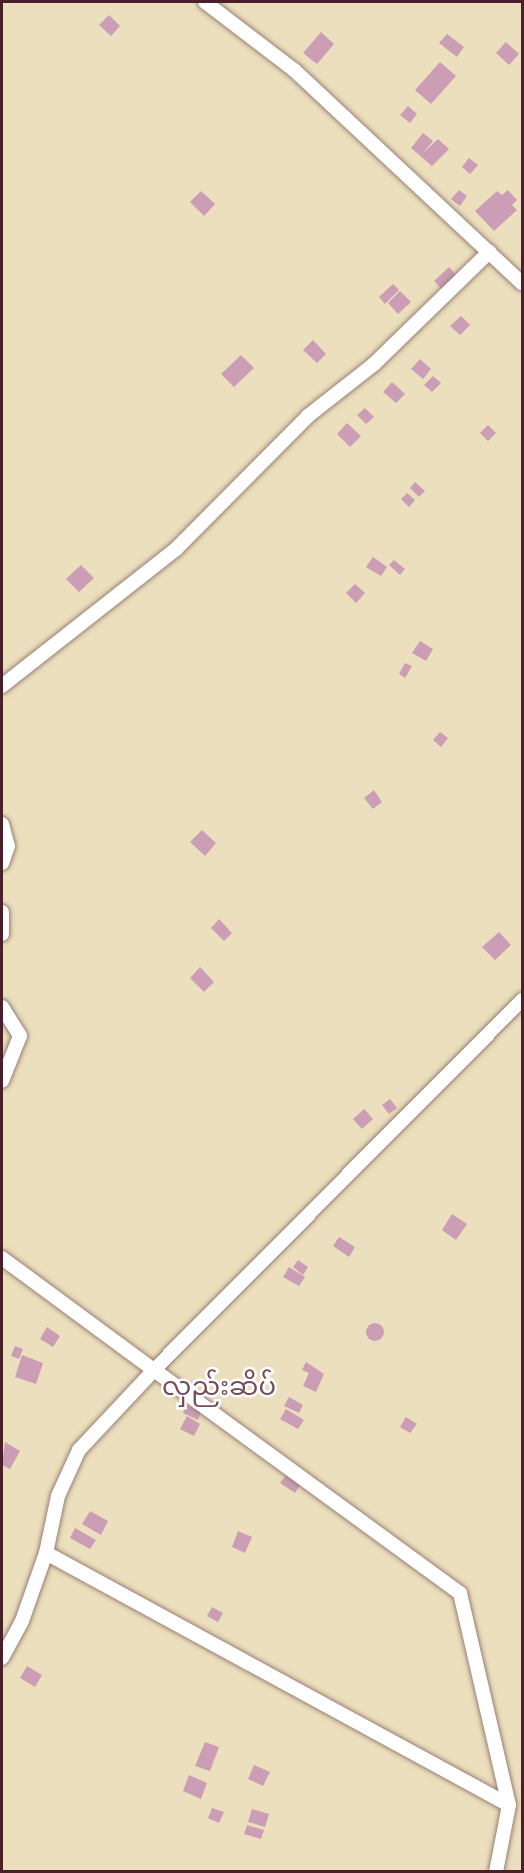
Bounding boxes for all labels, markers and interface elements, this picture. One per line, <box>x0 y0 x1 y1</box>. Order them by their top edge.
district label: လှည်းဆိပ် <box>162 1375 276 1407</box>

